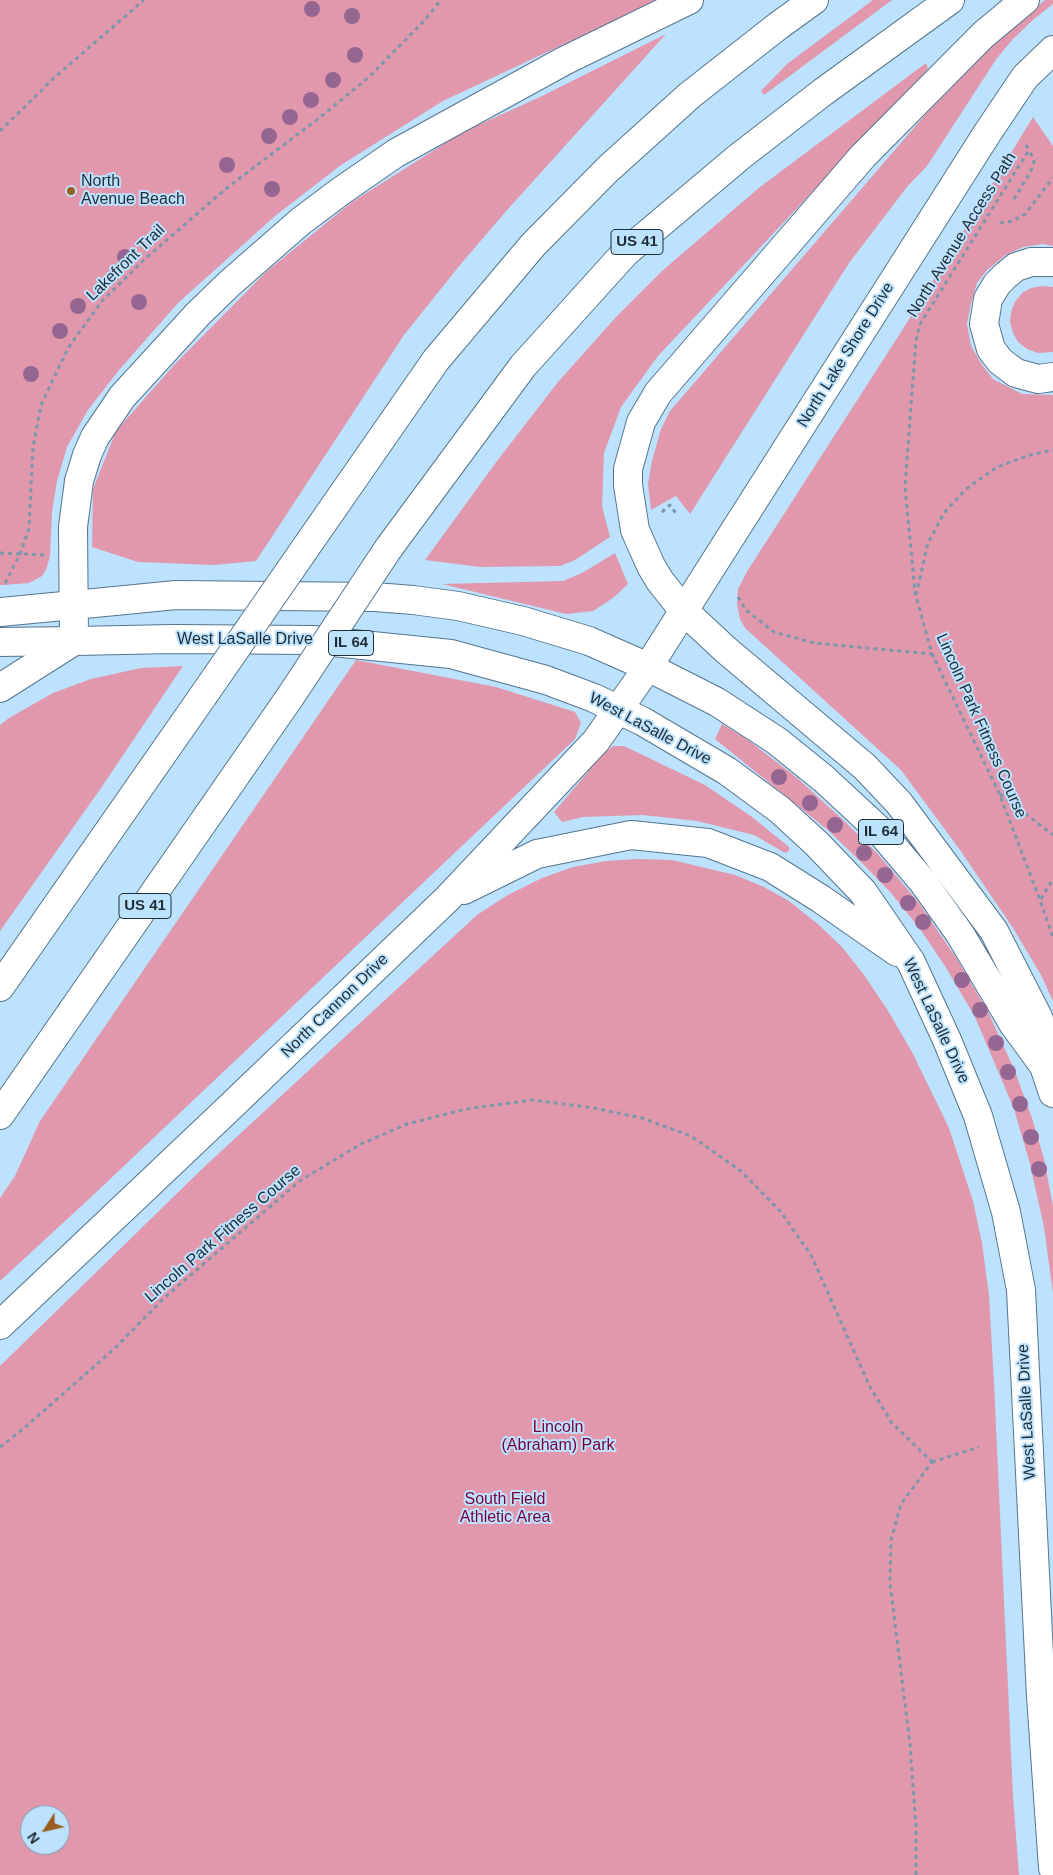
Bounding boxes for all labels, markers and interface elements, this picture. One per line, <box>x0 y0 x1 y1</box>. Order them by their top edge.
street label: North Avenue Access Path <box>903 149 1021 321</box>
place label: North Avenue Beach <box>81 172 185 210</box>
marker: North Avenue Beach <box>65 185 77 197</box>
street label: Lakefront Trail <box>83 221 169 305</box>
road number: US 41 <box>611 230 663 254</box>
street label: North Lake Shore Drive <box>794 279 898 431</box>
street label: West LaSalle Drive <box>177 630 313 650</box>
road number: IL 64 <box>328 630 374 656</box>
street label: Lincoln Park Fitness Course <box>932 631 1030 821</box>
street label: West LaSalle Drive <box>586 689 714 769</box>
road number: IL 64 <box>858 820 904 844</box>
road number: US 41 <box>119 894 171 918</box>
street label: North Cannon Drive <box>277 950 393 1062</box>
street label: West LaSalle Drive <box>899 955 973 1087</box>
street label: Lincoln Park Fitness Course <box>141 1161 305 1307</box>
street label: West LaSalle Drive <box>1014 1344 1040 1480</box>
park label: Lincoln (Abraham) Park <box>502 1418 614 1456</box>
park label: South Field Athletic Area <box>460 1490 550 1528</box>
north arrow <box>20 1805 70 1855</box>
text: N <box>24 1829 43 1847</box>

